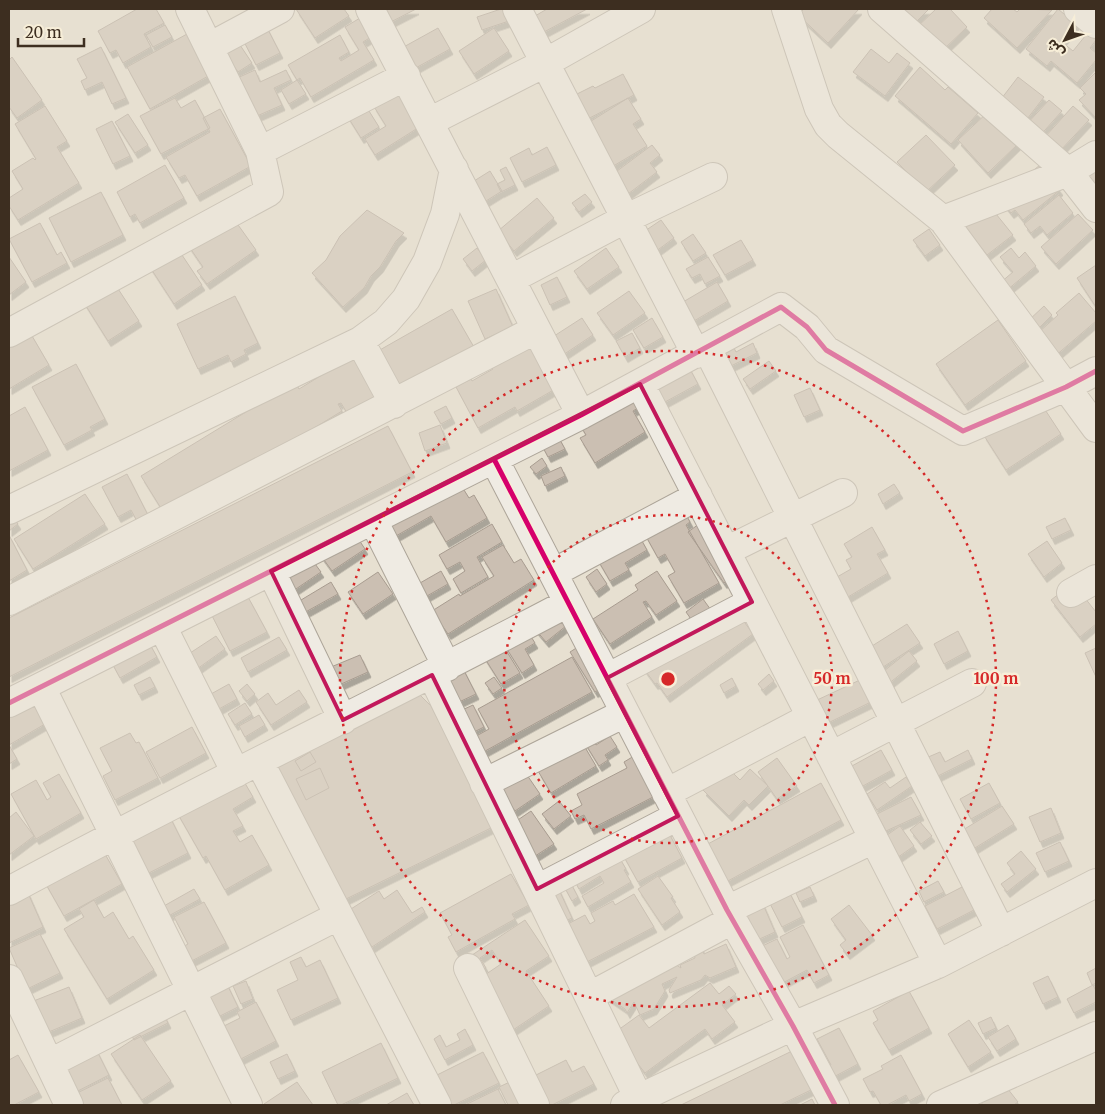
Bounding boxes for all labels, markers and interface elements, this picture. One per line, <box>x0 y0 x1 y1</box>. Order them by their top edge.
scale bar <box>18 15 84 47</box>
north arrow <box>1040 15 1090 65</box>
text: 20 m <box>25 23 62 42</box>
text: ش <box>1042 35 1068 62</box>
text: 50 m <box>813 669 851 688</box>
text: 100 m <box>974 669 1018 688</box>
centre of rings <box>659 670 677 688</box>

